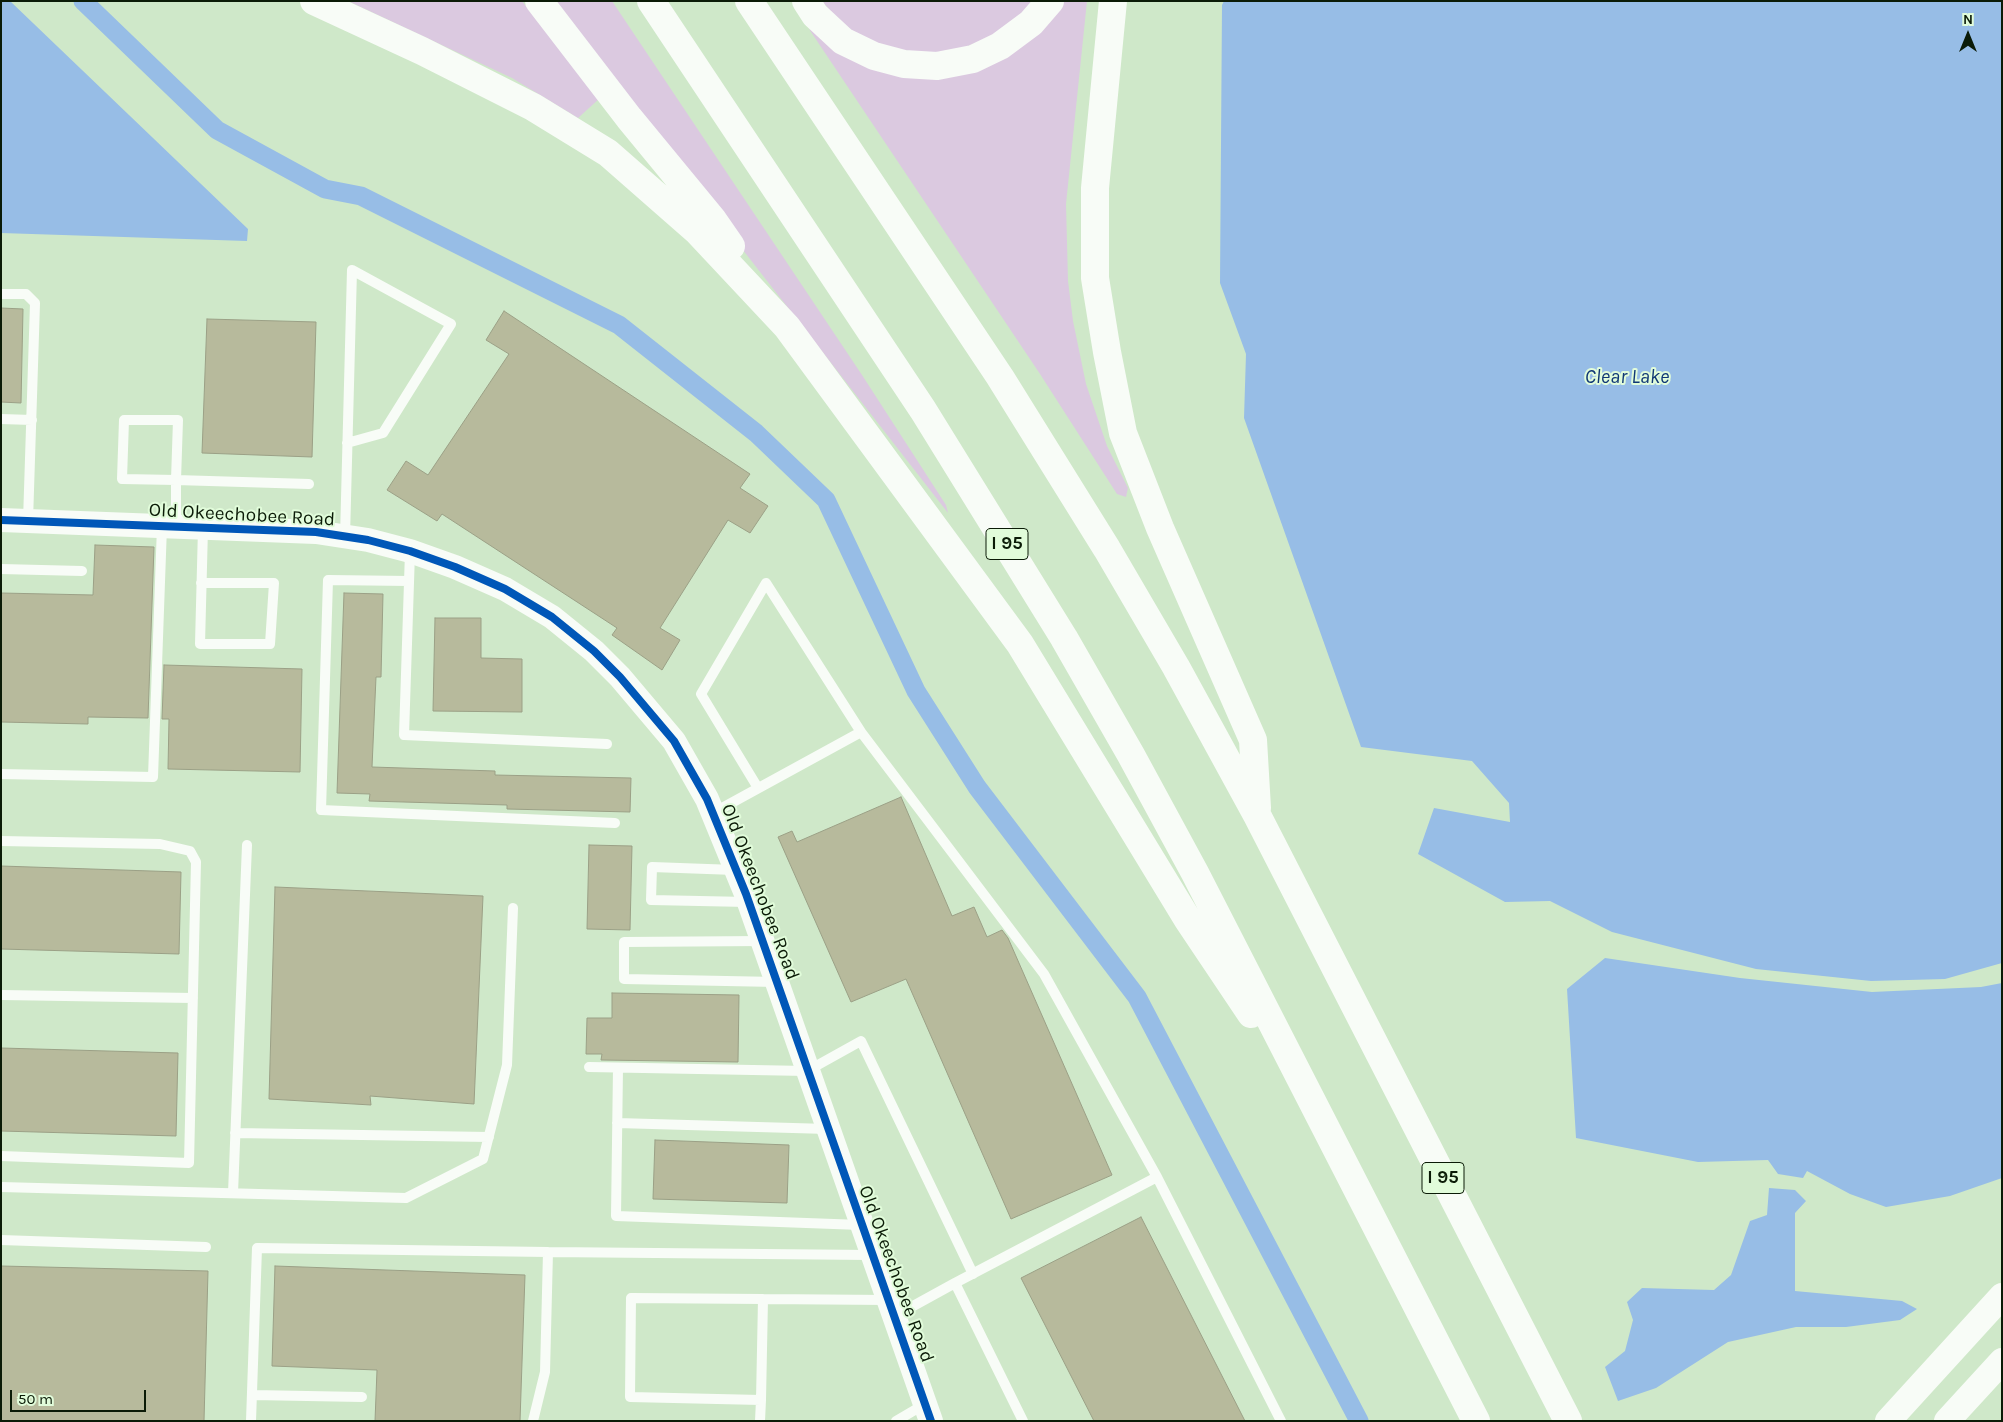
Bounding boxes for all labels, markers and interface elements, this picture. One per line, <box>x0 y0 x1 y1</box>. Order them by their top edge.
north arrow <box>1943 10 1993 60</box>
text: N <box>1963 11 1973 28</box>
water label: Clear Lake <box>1585 365 1669 389</box>
street label: Old Okeechobee Road <box>148 499 336 531</box>
road number: I 95 <box>986 528 1028 560</box>
street label: Old Okeechobee Road <box>716 801 804 983</box>
road number: I 95 <box>1422 1162 1464 1194</box>
street label: Old Okeechobee Road <box>853 1182 939 1366</box>
scale bar <box>12 1380 149 1412</box>
text: 50 m <box>18 1390 53 1408</box>

